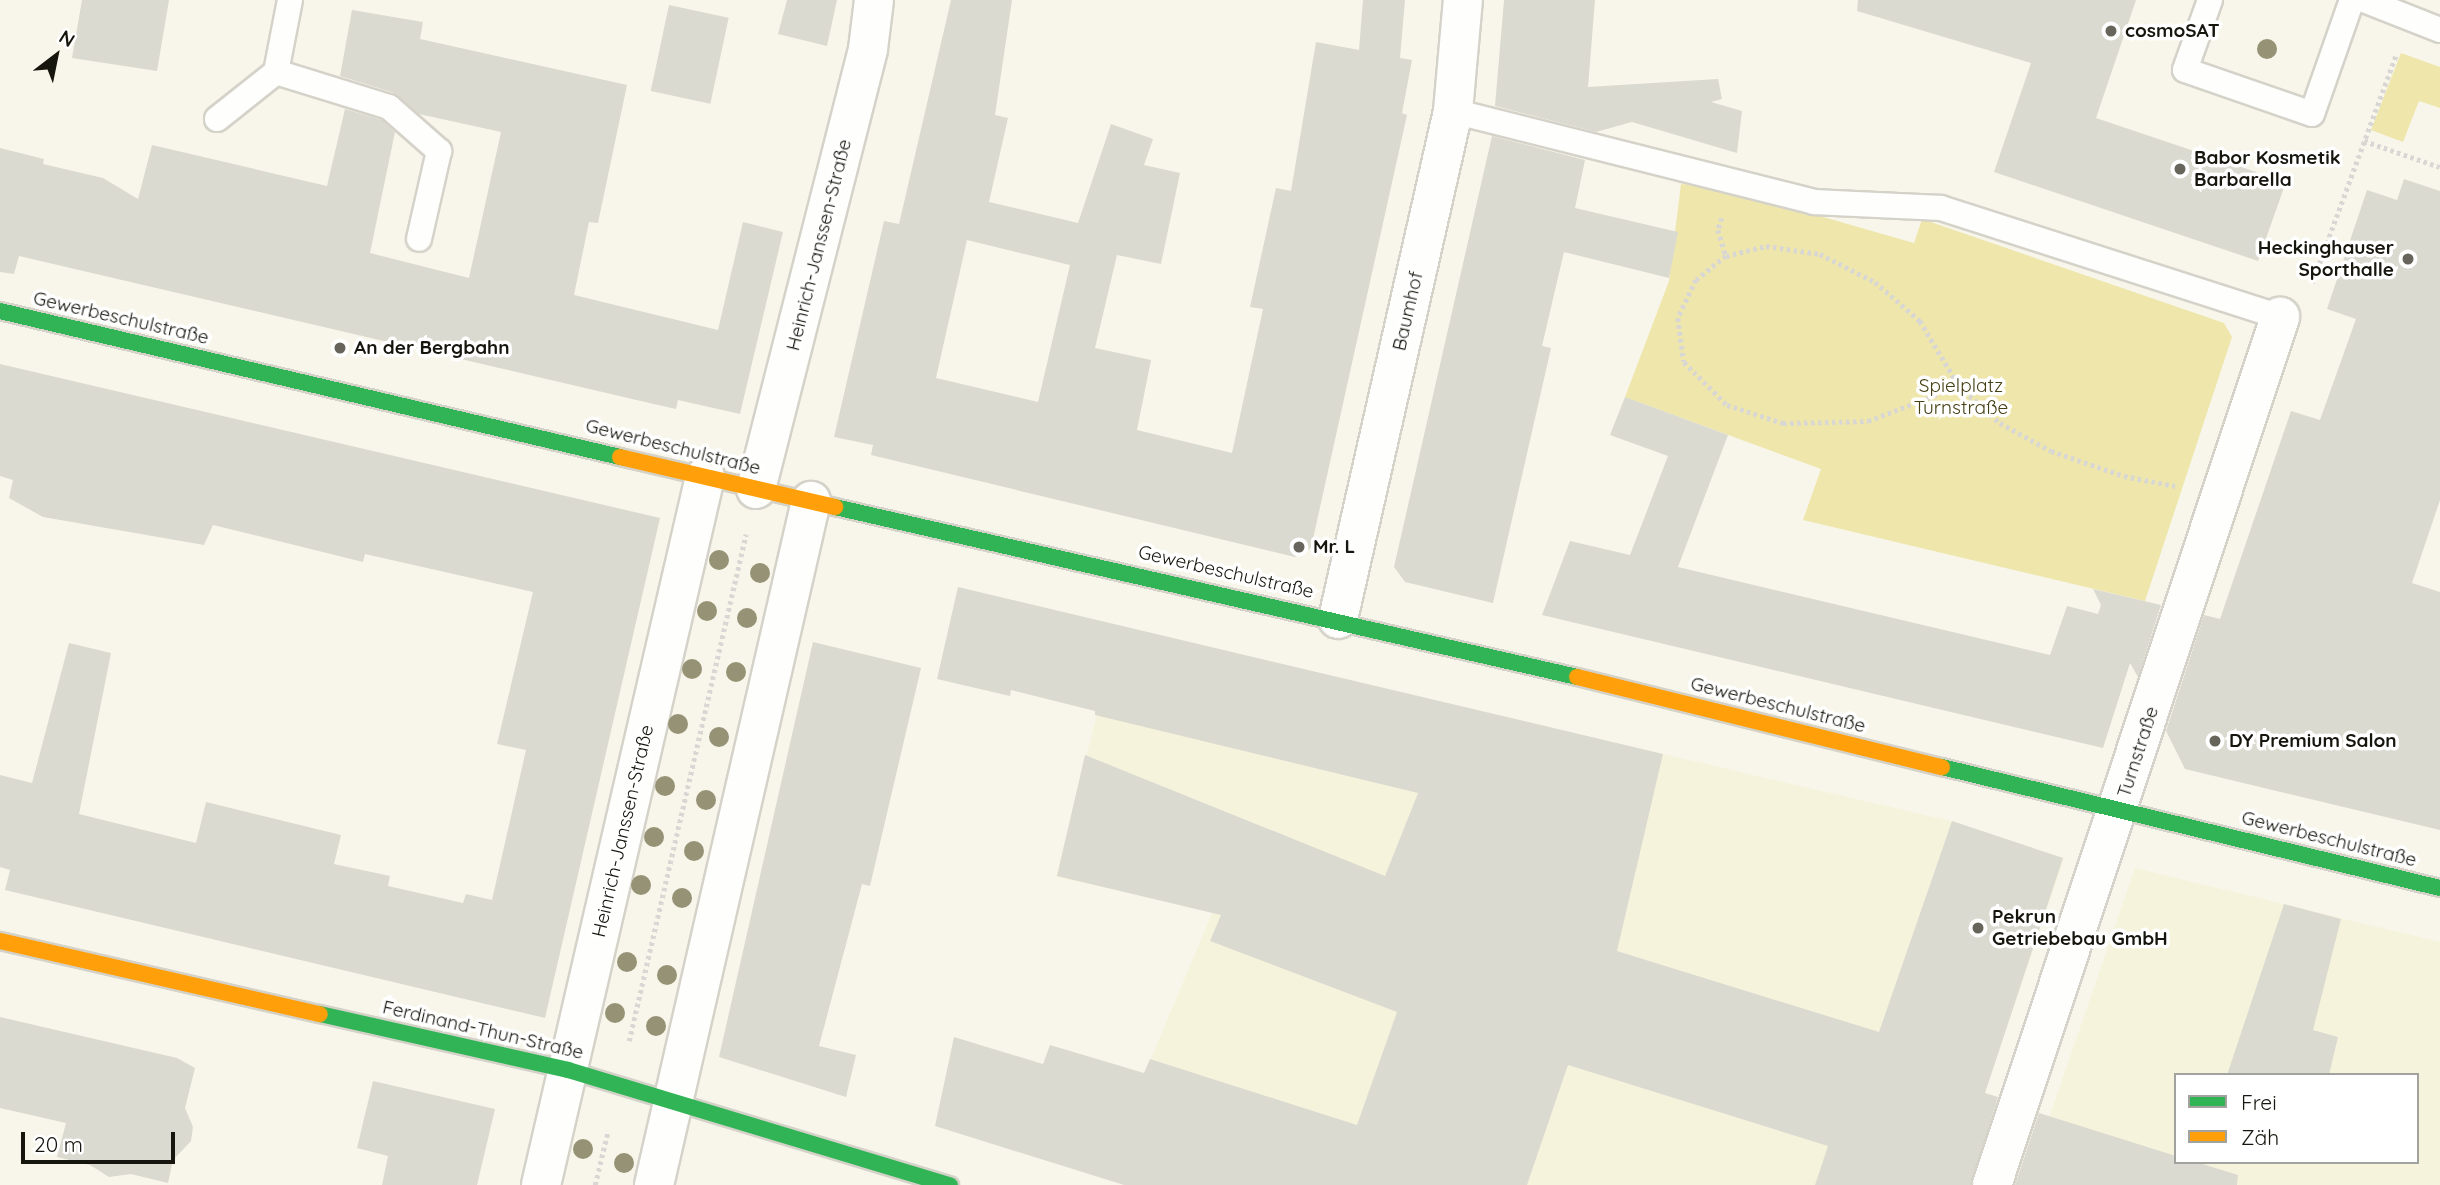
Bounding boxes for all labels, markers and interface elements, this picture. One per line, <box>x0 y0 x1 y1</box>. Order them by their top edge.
place label: cosmoSAT <box>2125 20 2220 42</box>
north arrow <box>21 21 91 91</box>
marker: cosmoSAT <box>2103 23 2119 39</box>
text: N <box>55 24 79 52</box>
street label: Heinrich-Janssen-Straße <box>782 137 856 353</box>
place label: Babor Kosmetik Barbarella <box>2194 147 2341 191</box>
marker: Babor Kosmetik Barbarella <box>2172 161 2188 177</box>
place label: Heckinghauser Sporthalle <box>2258 237 2394 281</box>
marker: Heckinghauser Sporthalle <box>2400 251 2416 267</box>
street label: Baumhof <box>1388 269 1428 353</box>
street label: Gewerbeschulstraße <box>31 287 211 349</box>
place label: An der Bergbahn <box>354 337 510 359</box>
marker: An der Bergbahn <box>332 340 348 356</box>
park label: Spielplatz Turnstraße <box>1914 375 2008 419</box>
street label: Gewerbeschulstraße <box>583 414 763 480</box>
place label: Mr. L <box>1313 536 1355 558</box>
marker: Mr. L <box>1291 539 1307 555</box>
street label: Gewerbeschulstraße <box>1136 541 1316 603</box>
street label: Gewerbeschulstraße <box>1688 672 1868 738</box>
street label: Turnstraße <box>2113 704 2163 800</box>
street label: Heinrich-Janssen-Straße <box>587 723 659 939</box>
place label: DY Premium Salon <box>2229 730 2397 752</box>
marker: DY Premium Salon <box>2207 733 2223 749</box>
street label: Gewerbeschulstraße <box>2239 806 2419 872</box>
place label: Pekrun Getriebebau GmbH <box>1992 906 2168 950</box>
marker: Pekrun Getriebebau GmbH <box>1970 920 1986 936</box>
street label: Ferdinand-Thun-Straße <box>380 996 586 1064</box>
legend <box>2174 1073 2419 1164</box>
text: Frei <box>2241 1089 2277 1115</box>
scale bar <box>24 1118 178 1162</box>
text: Zäh <box>2241 1124 2279 1150</box>
text: 20 m <box>34 1131 83 1157</box>

